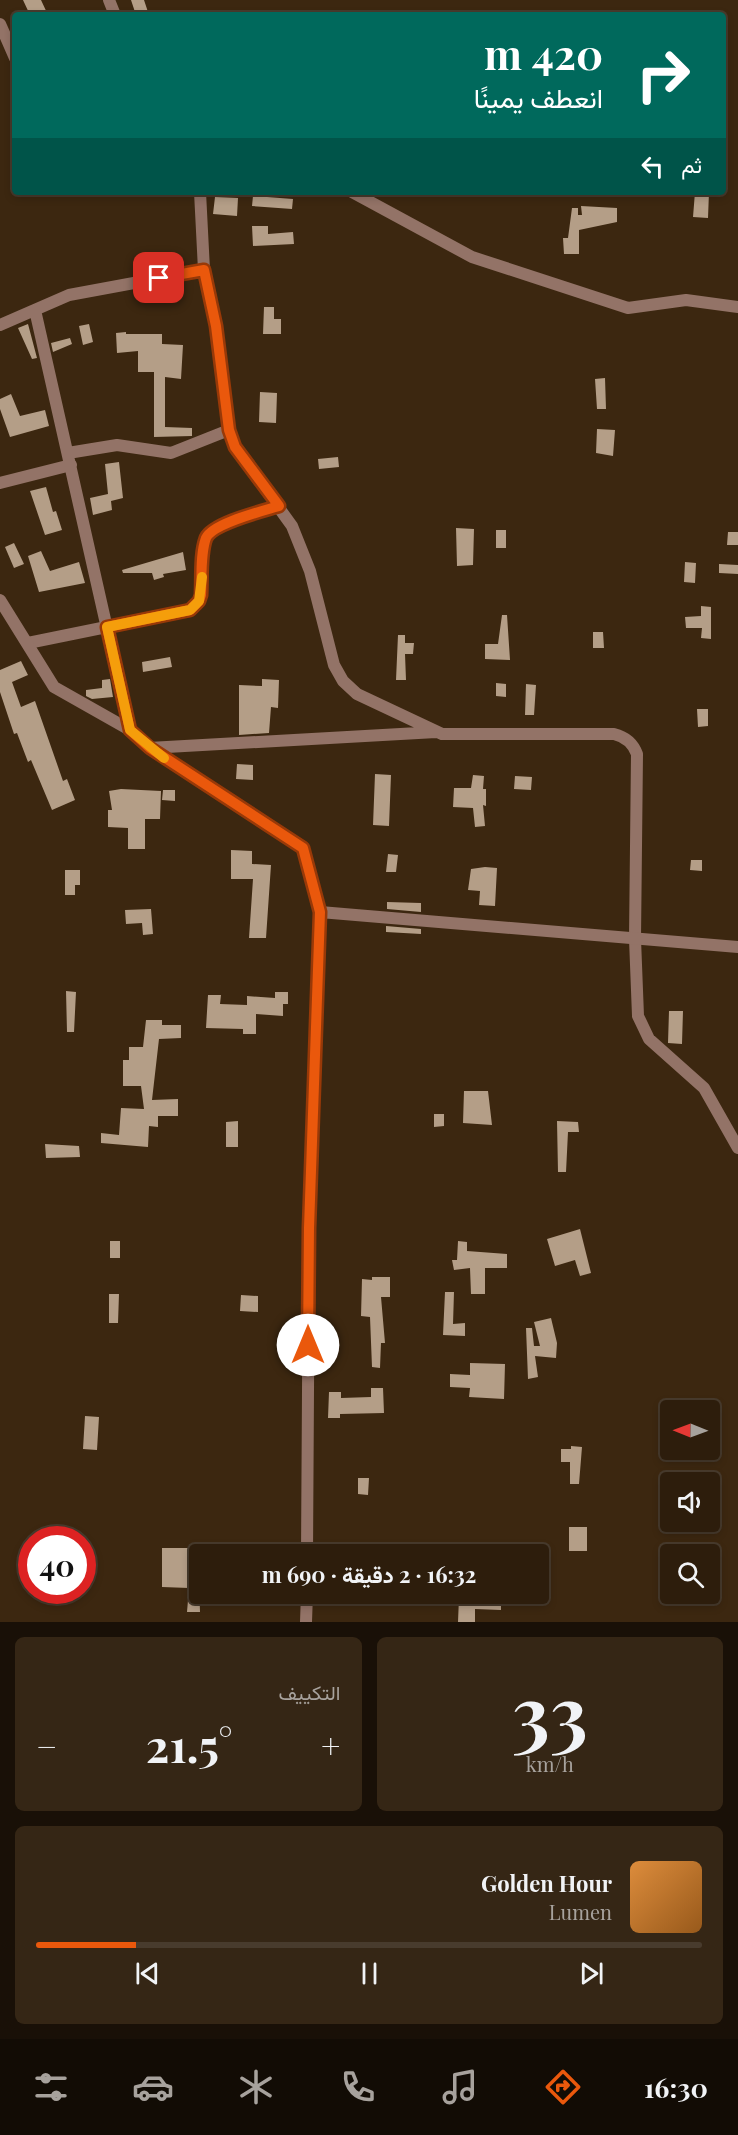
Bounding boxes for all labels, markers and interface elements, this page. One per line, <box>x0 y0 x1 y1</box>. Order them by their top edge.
text: 420 m <box>484 25 603 81</box>
icon: right <box>624 36 702 114</box>
text: انعطف يمينًا <box>474 79 603 115</box>
text: ثم <box>681 149 702 179</box>
icon: left <box>636 150 669 183</box>
pin <box>133 252 184 303</box>
icon: arrive <box>142 261 175 294</box>
position arrow <box>276 1313 340 1377</box>
north arrow <box>660 1400 720 1460</box>
map controls <box>660 1400 720 1604</box>
button: sound <box>660 1472 720 1532</box>
speed limit sign: 40 <box>18 1526 96 1604</box>
button: search <box>660 1544 720 1604</box>
text: 16:32 · 2 دقيقة · 690 m <box>262 1559 476 1589</box>
text: 33 <box>512 1659 588 1763</box>
text: التكييف <box>278 1678 341 1705</box>
text: 21.5° <box>146 1714 233 1774</box>
text: − <box>36 1723 57 1767</box>
text: + <box>321 1723 340 1767</box>
text: km/h <box>526 1750 574 1777</box>
text: Golden Hour <box>481 1868 612 1898</box>
text: Lumen <box>549 1898 612 1925</box>
icon: previous <box>131 1957 164 1990</box>
icon: pause <box>353 1957 386 1990</box>
icon: next <box>575 1957 608 1990</box>
icon: filters <box>30 2066 72 2108</box>
icon: car <box>132 2066 174 2108</box>
icon: climate <box>235 2066 277 2108</box>
icon: phone <box>337 2066 379 2108</box>
icon: music <box>439 2066 481 2108</box>
icon: directions <box>542 2066 584 2108</box>
text: 16:30 <box>644 2069 708 2105</box>

